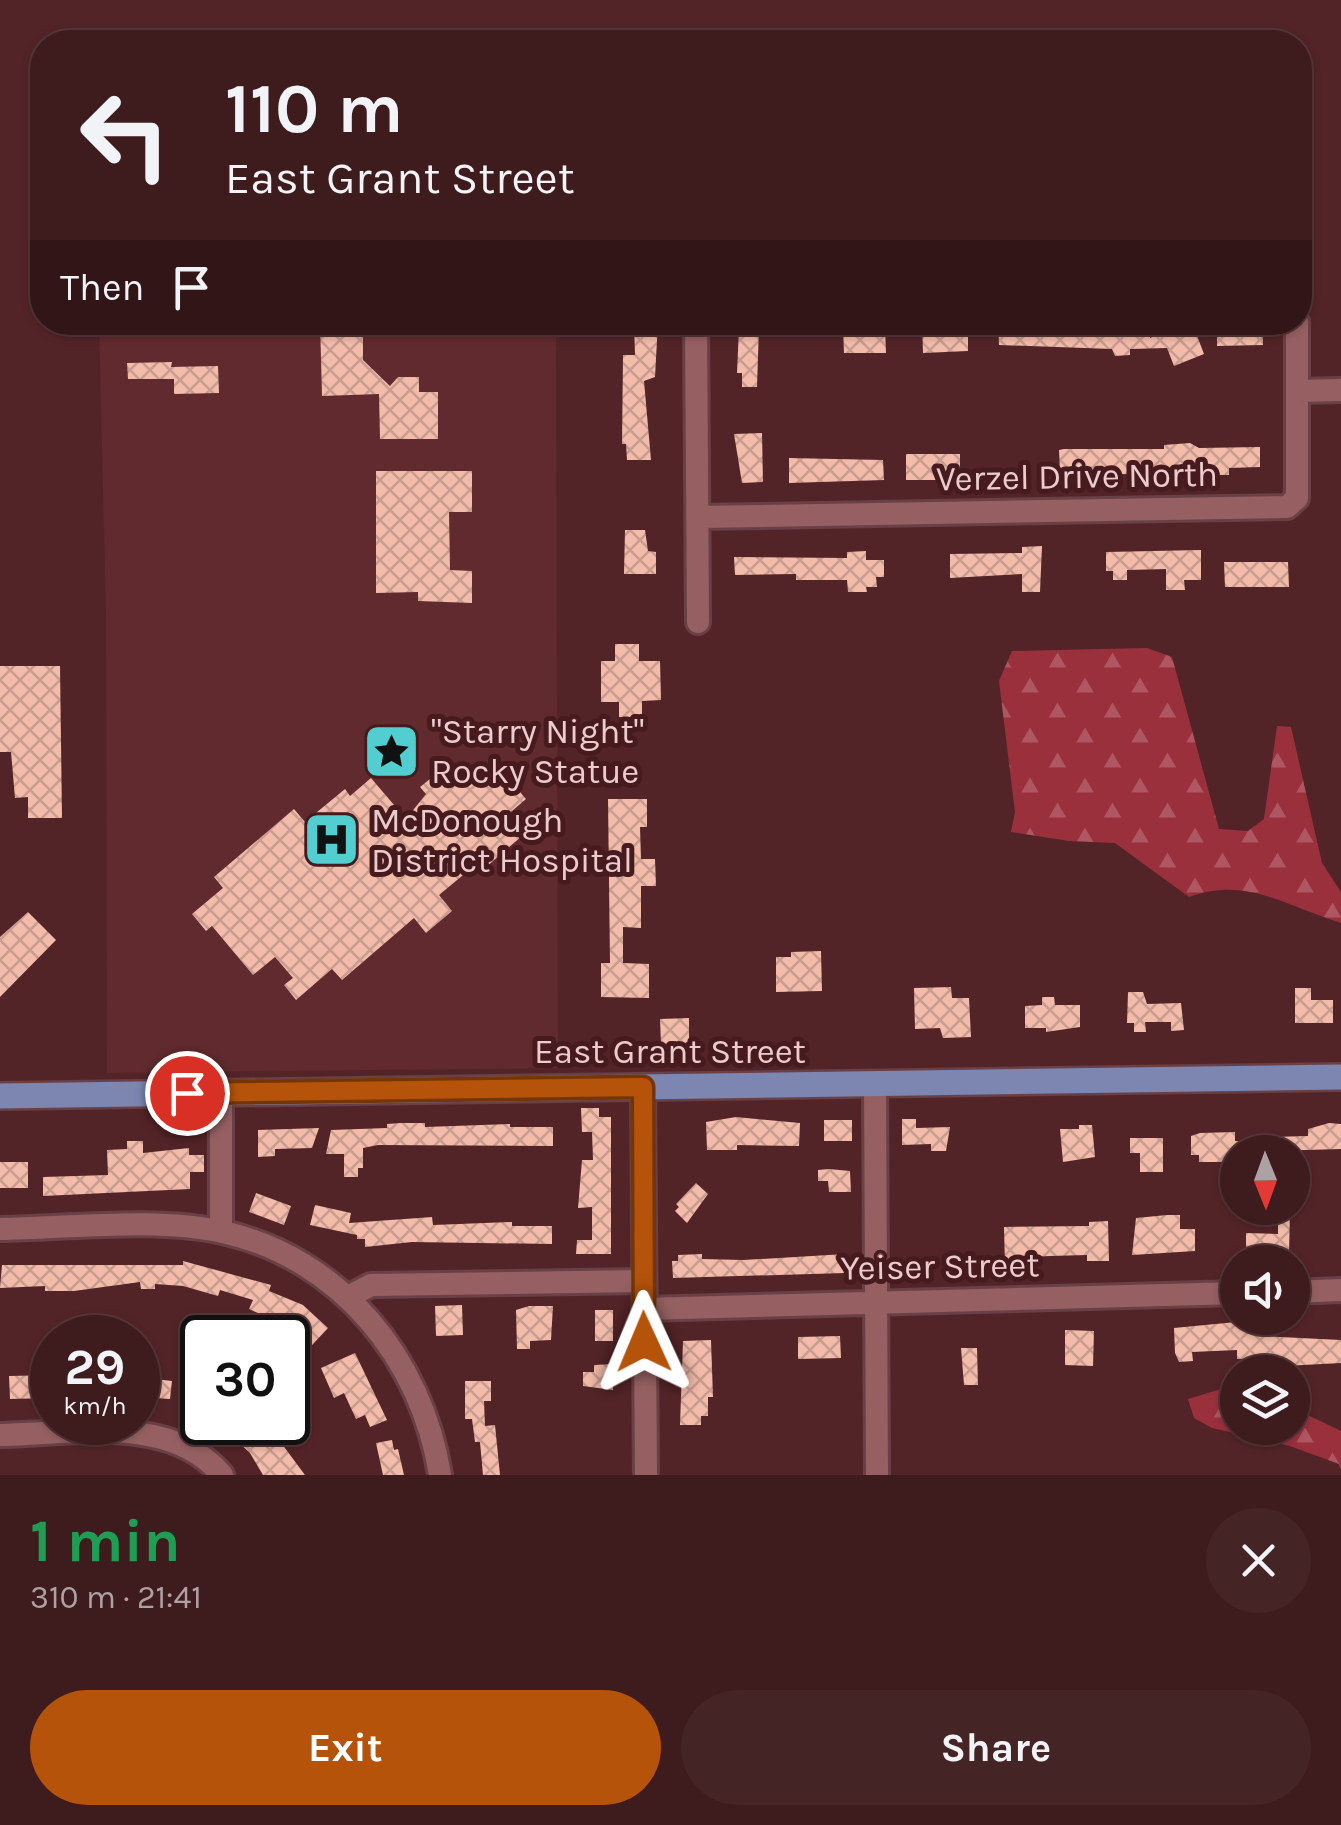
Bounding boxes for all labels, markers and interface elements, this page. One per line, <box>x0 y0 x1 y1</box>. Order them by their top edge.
text: 110 m <box>225 68 403 150</box>
icon: left <box>60 70 190 200</box>
text: East Grant Street <box>225 152 575 204</box>
icon: arrive <box>164 260 219 315</box>
text: Then <box>60 265 144 310</box>
street label: Verzel Drive North <box>936 454 1218 499</box>
place label: "Starry Night" Rocky Statue <box>431 711 644 792</box>
place icon: "Starry Night" Rocky Statue <box>362 721 422 781</box>
place label: McDonough District Hospital <box>371 800 633 881</box>
hospital icon: McDonough District Hospital <box>302 810 362 870</box>
street label: East Grant Street <box>534 1031 806 1072</box>
pin <box>145 1051 230 1136</box>
icon: arrive <box>160 1066 215 1121</box>
north arrow <box>1220 1135 1310 1225</box>
map controls <box>1220 1135 1310 1445</box>
street label: Yeiser Street <box>840 1244 1040 1289</box>
button: sound <box>1220 1245 1310 1335</box>
position arrow <box>592 1290 696 1394</box>
speed limit sign: 30 <box>180 1315 310 1445</box>
text: 29 <box>65 1338 125 1397</box>
button: layers <box>1220 1355 1310 1445</box>
text: km/h <box>63 1391 127 1420</box>
text: 1 min <box>30 1506 181 1576</box>
button: close <box>1206 1508 1311 1613</box>
text: 310 m · 21:41 <box>30 1579 202 1616</box>
button: Exit <box>30 1690 661 1805</box>
button: Share <box>681 1690 1311 1805</box>

